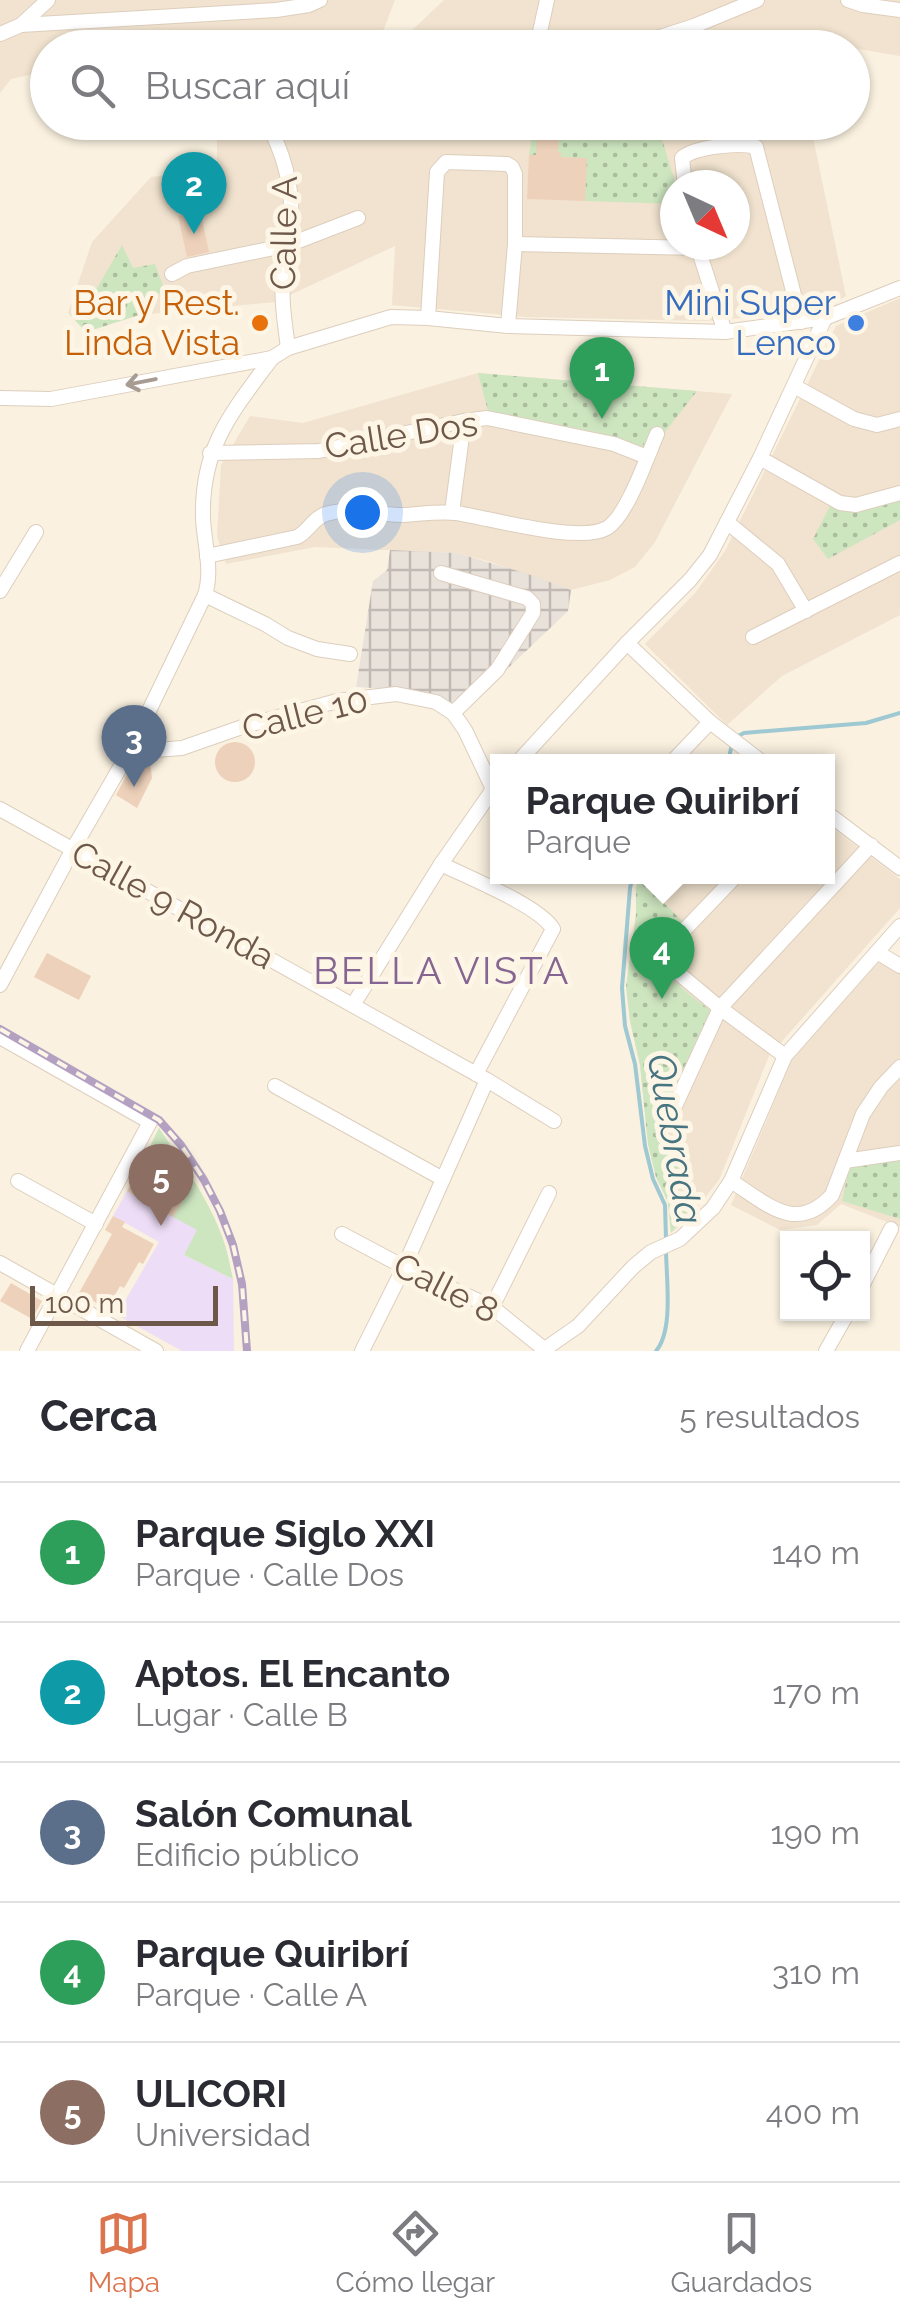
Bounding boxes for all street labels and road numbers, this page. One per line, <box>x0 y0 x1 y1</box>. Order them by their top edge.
street label: Calle A <box>262 175 305 290</box>
street label: Calle Dos <box>321 402 480 467</box>
street label: Calle 10 <box>238 678 372 749</box>
street label: Calle 9 Ronda <box>65 832 282 977</box>
street label: Calle 8 <box>387 1244 506 1331</box>

